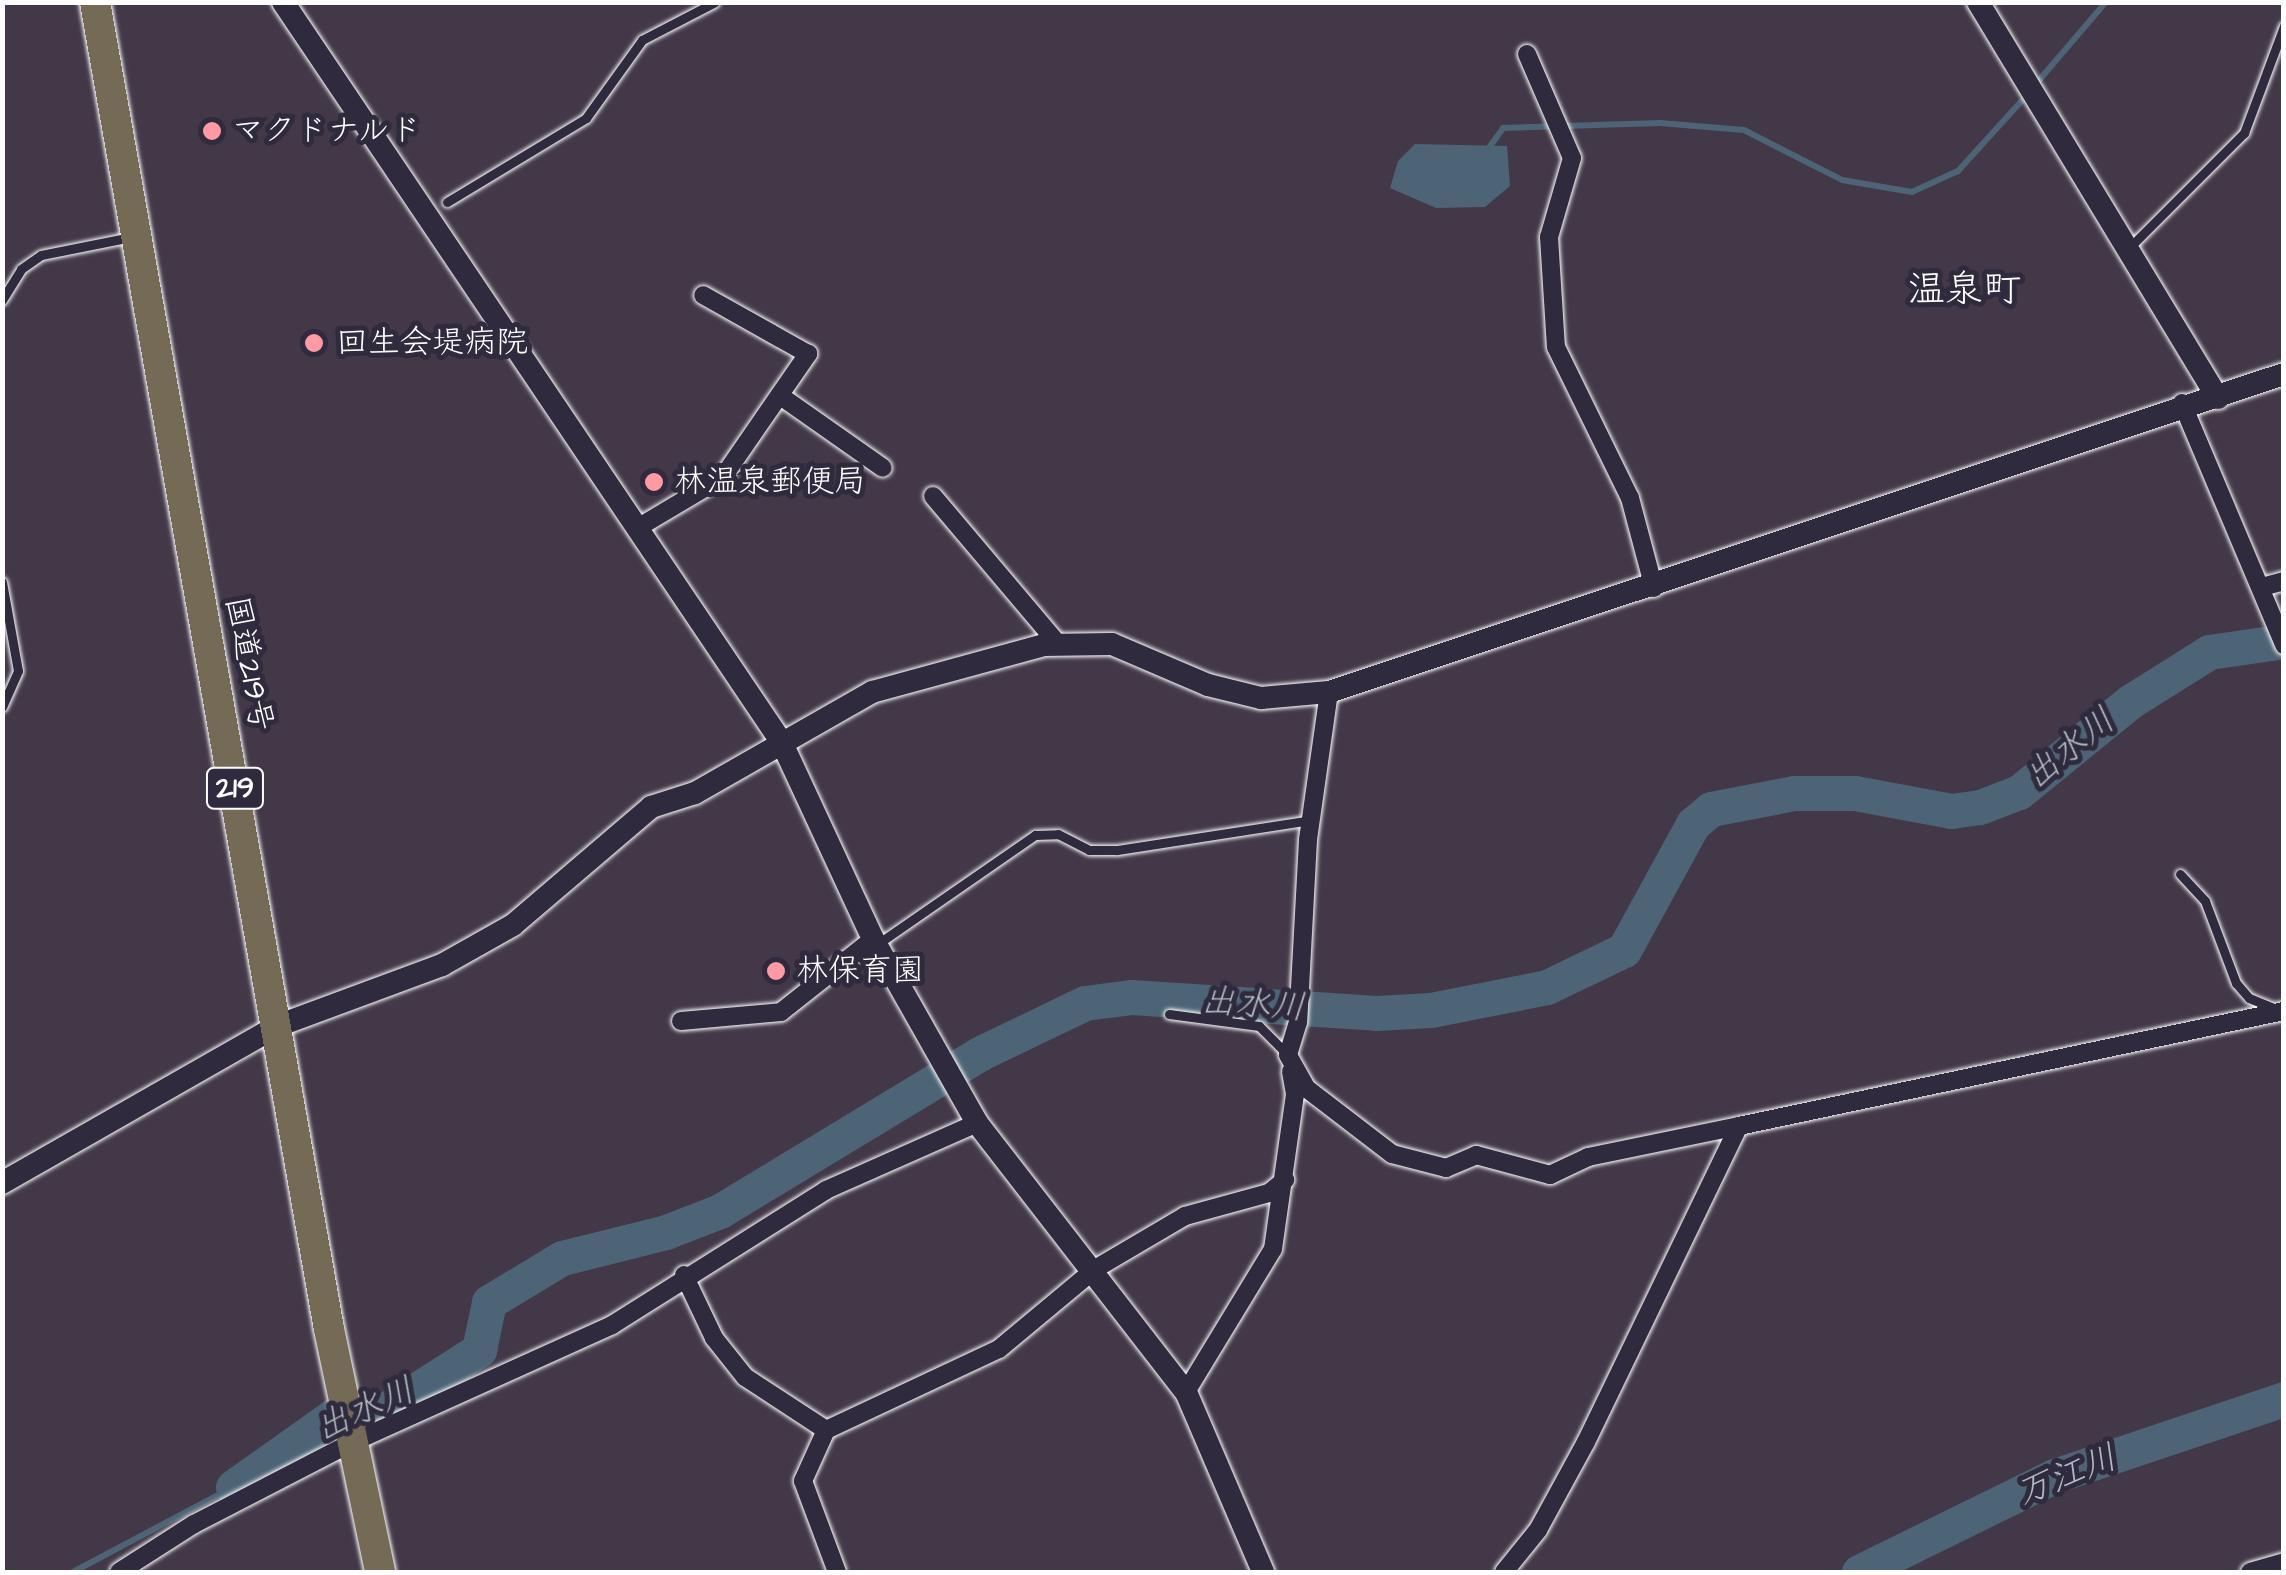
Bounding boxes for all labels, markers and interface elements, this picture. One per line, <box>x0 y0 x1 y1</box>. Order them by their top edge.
place label: マクドナルド <box>232 112 424 150</box>
marker: マクドナルド <box>201 120 223 142</box>
district label: 温泉町 <box>1907 268 2021 314</box>
place label: 回生会堤病院 <box>336 324 528 362</box>
marker: 回生会堤病院 <box>301 330 327 356</box>
place label: 林温泉郵便局 <box>674 463 866 501</box>
marker: 林温泉郵便局 <box>643 471 665 493</box>
street label: 国道219号 <box>216 593 280 735</box>
water label: 出水川 <box>2016 700 2124 798</box>
road number: 219 <box>205 763 265 813</box>
place label: 林保育園 <box>796 952 924 990</box>
marker: 林保育園 <box>765 960 787 982</box>
water label: 出水川 <box>1199 980 1307 1030</box>
water label: 出水川 <box>308 1369 422 1451</box>
water label: 万江川 <box>2010 1437 2124 1515</box>

